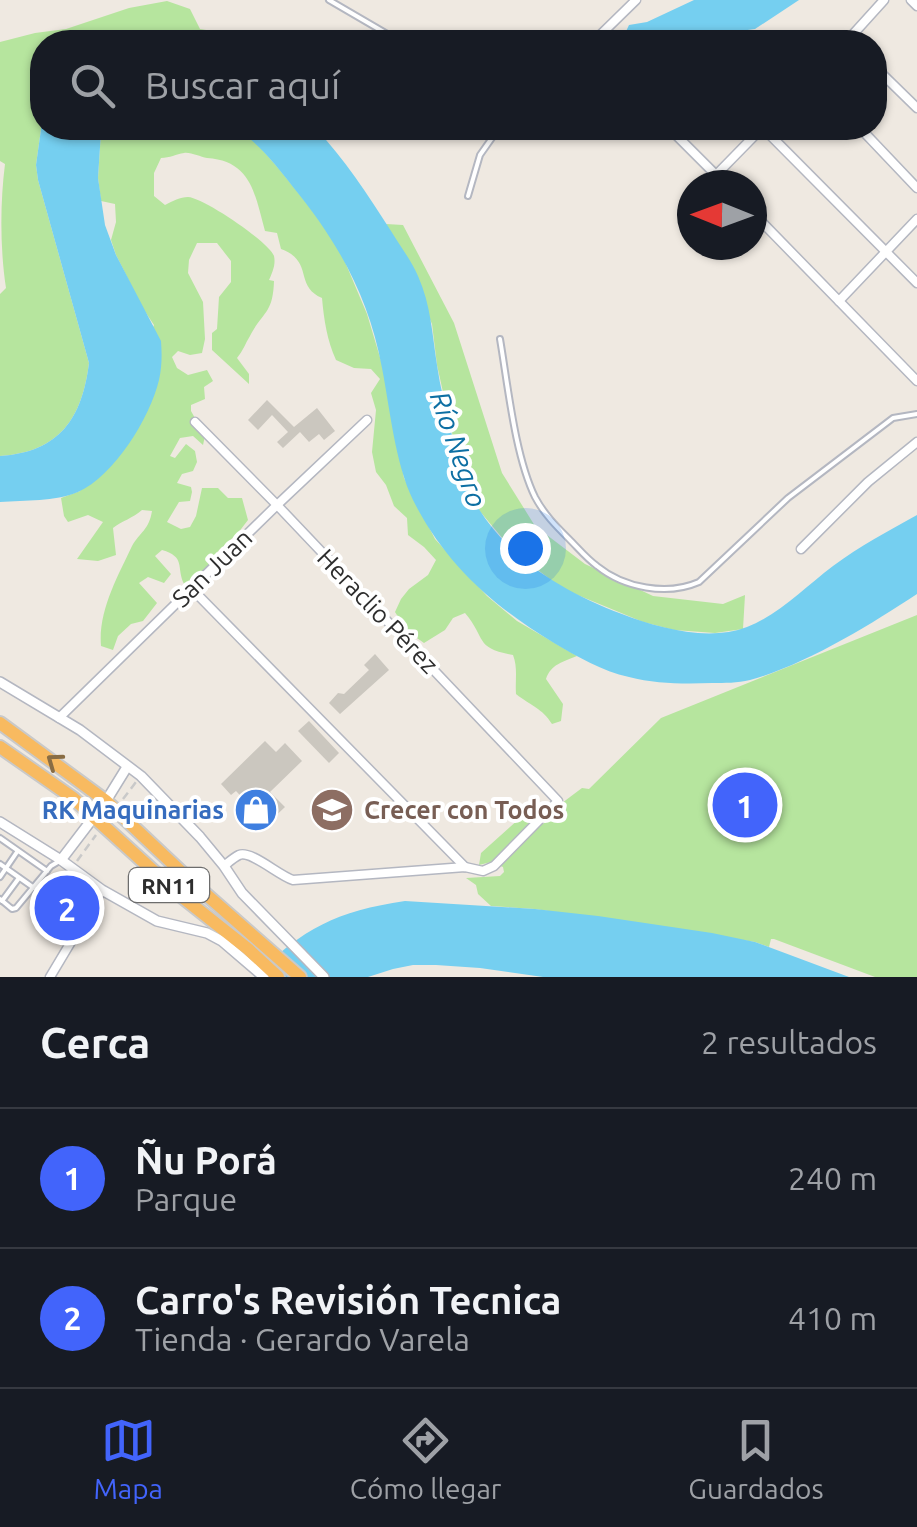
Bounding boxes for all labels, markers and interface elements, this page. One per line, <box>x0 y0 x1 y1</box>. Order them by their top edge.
search box <box>30 30 887 140</box>
icon: search <box>65 58 120 113</box>
text: Buscar aquí <box>145 64 340 106</box>
north arrow <box>677 170 767 260</box>
water label: Río Negro <box>425 387 493 511</box>
street label: San Juan <box>166 523 258 613</box>
your location <box>500 523 551 574</box>
street label: Heraclio Pérez <box>312 543 444 679</box>
one-way arrow <box>47 755 65 772</box>
pin: 1 <box>712 768 778 842</box>
shop icon: RK Maquinarias <box>233 787 279 833</box>
school or university icon: Crecer con Todos <box>309 787 355 833</box>
place label: RK Maquinarias <box>42 796 224 824</box>
place label: Crecer con Todos <box>364 796 564 824</box>
road number: RN11 <box>129 868 209 902</box>
pin: 2 <box>34 870 100 946</box>
text: Cerca <box>40 1019 150 1066</box>
text: 2 resultados <box>701 1024 877 1060</box>
text: Ñu Porá <box>135 1139 277 1181</box>
text: 1 <box>63 1160 82 1196</box>
text: 240 m <box>788 1160 877 1196</box>
text: Parque <box>135 1181 237 1217</box>
text: Carro's Revisión Tecnica <box>135 1279 561 1321</box>
text: 2 <box>63 1300 82 1336</box>
text: 410 m <box>788 1300 877 1336</box>
text: Tienda · Gerardo Varela <box>135 1321 470 1357</box>
tab: Mapa <box>93 1413 163 1504</box>
tab: Cómo llegar <box>350 1413 501 1504</box>
tab: Guardados <box>688 1413 824 1504</box>

